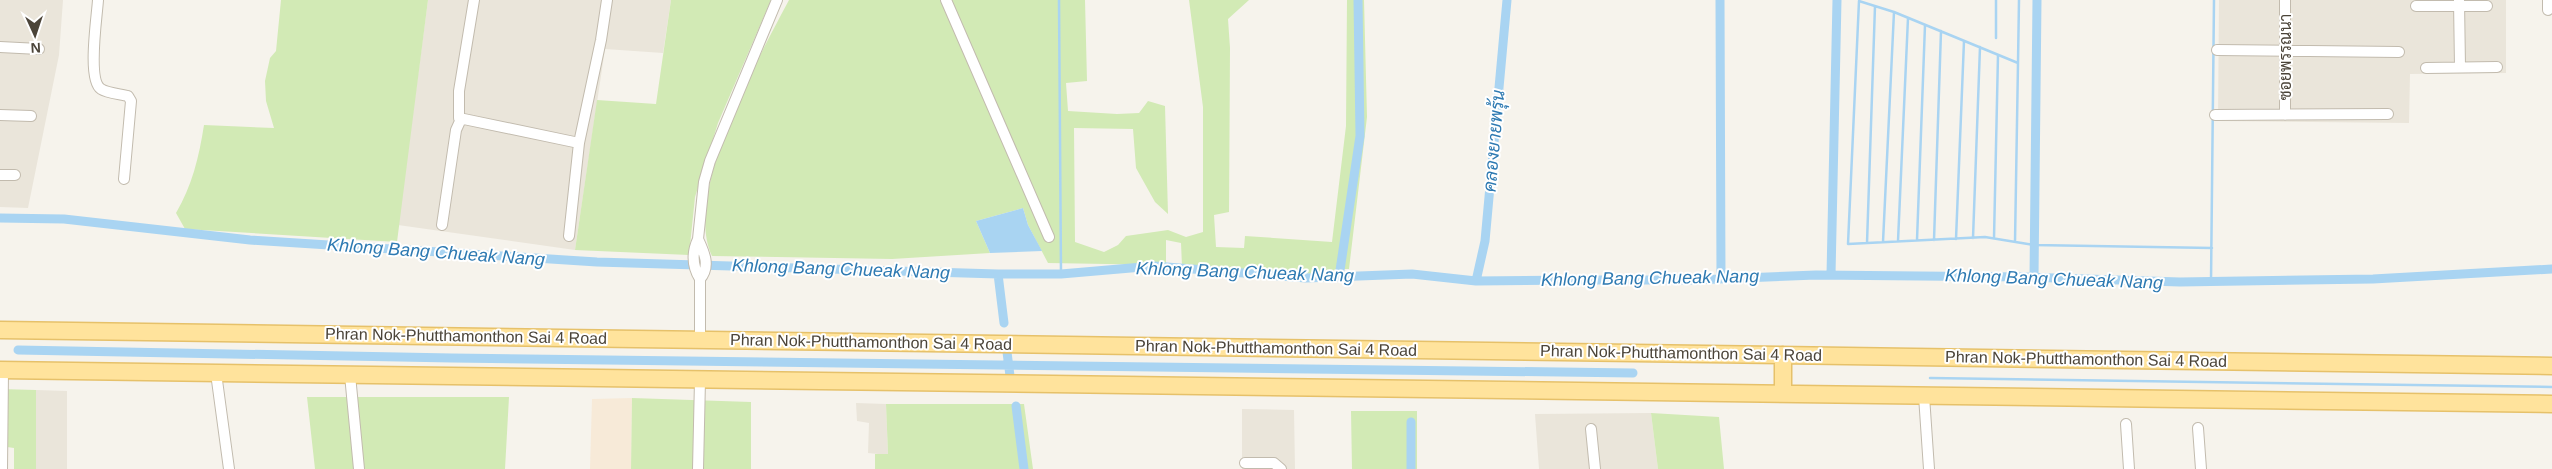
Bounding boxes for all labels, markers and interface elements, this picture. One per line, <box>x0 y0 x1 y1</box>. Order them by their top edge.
north arrow <box>10 10 60 60</box>
street label: ซอยพรรณนา <box>2277 14 2294 100</box>
text: N <box>30 40 41 56</box>
water label: คลองยายพรุ้น <box>1478 88 1510 193</box>
water label: Khlong Bang Chueak Nang <box>326 234 546 270</box>
water label: Khlong Bang Chueak Nang <box>732 255 950 283</box>
water label: Khlong Bang Chueak Nang <box>1136 258 1354 286</box>
water label: Khlong Bang Chueak Nang <box>1945 265 2163 293</box>
water label: Khlong Bang Chueak Nang <box>1541 266 1759 290</box>
street label: Phran Nok-Phutthamonthon Sai 4 Road <box>325 325 607 347</box>
street label: Phran Nok-Phutthamonthon Sai 4 Road <box>730 331 1012 353</box>
street label: Phran Nok-Phutthamonthon Sai 4 Road <box>1135 337 1417 359</box>
street label: Phran Nok-Phutthamonthon Sai 4 Road <box>1540 342 1822 364</box>
street label: Phran Nok-Phutthamonthon Sai 4 Road <box>1945 348 2227 370</box>

